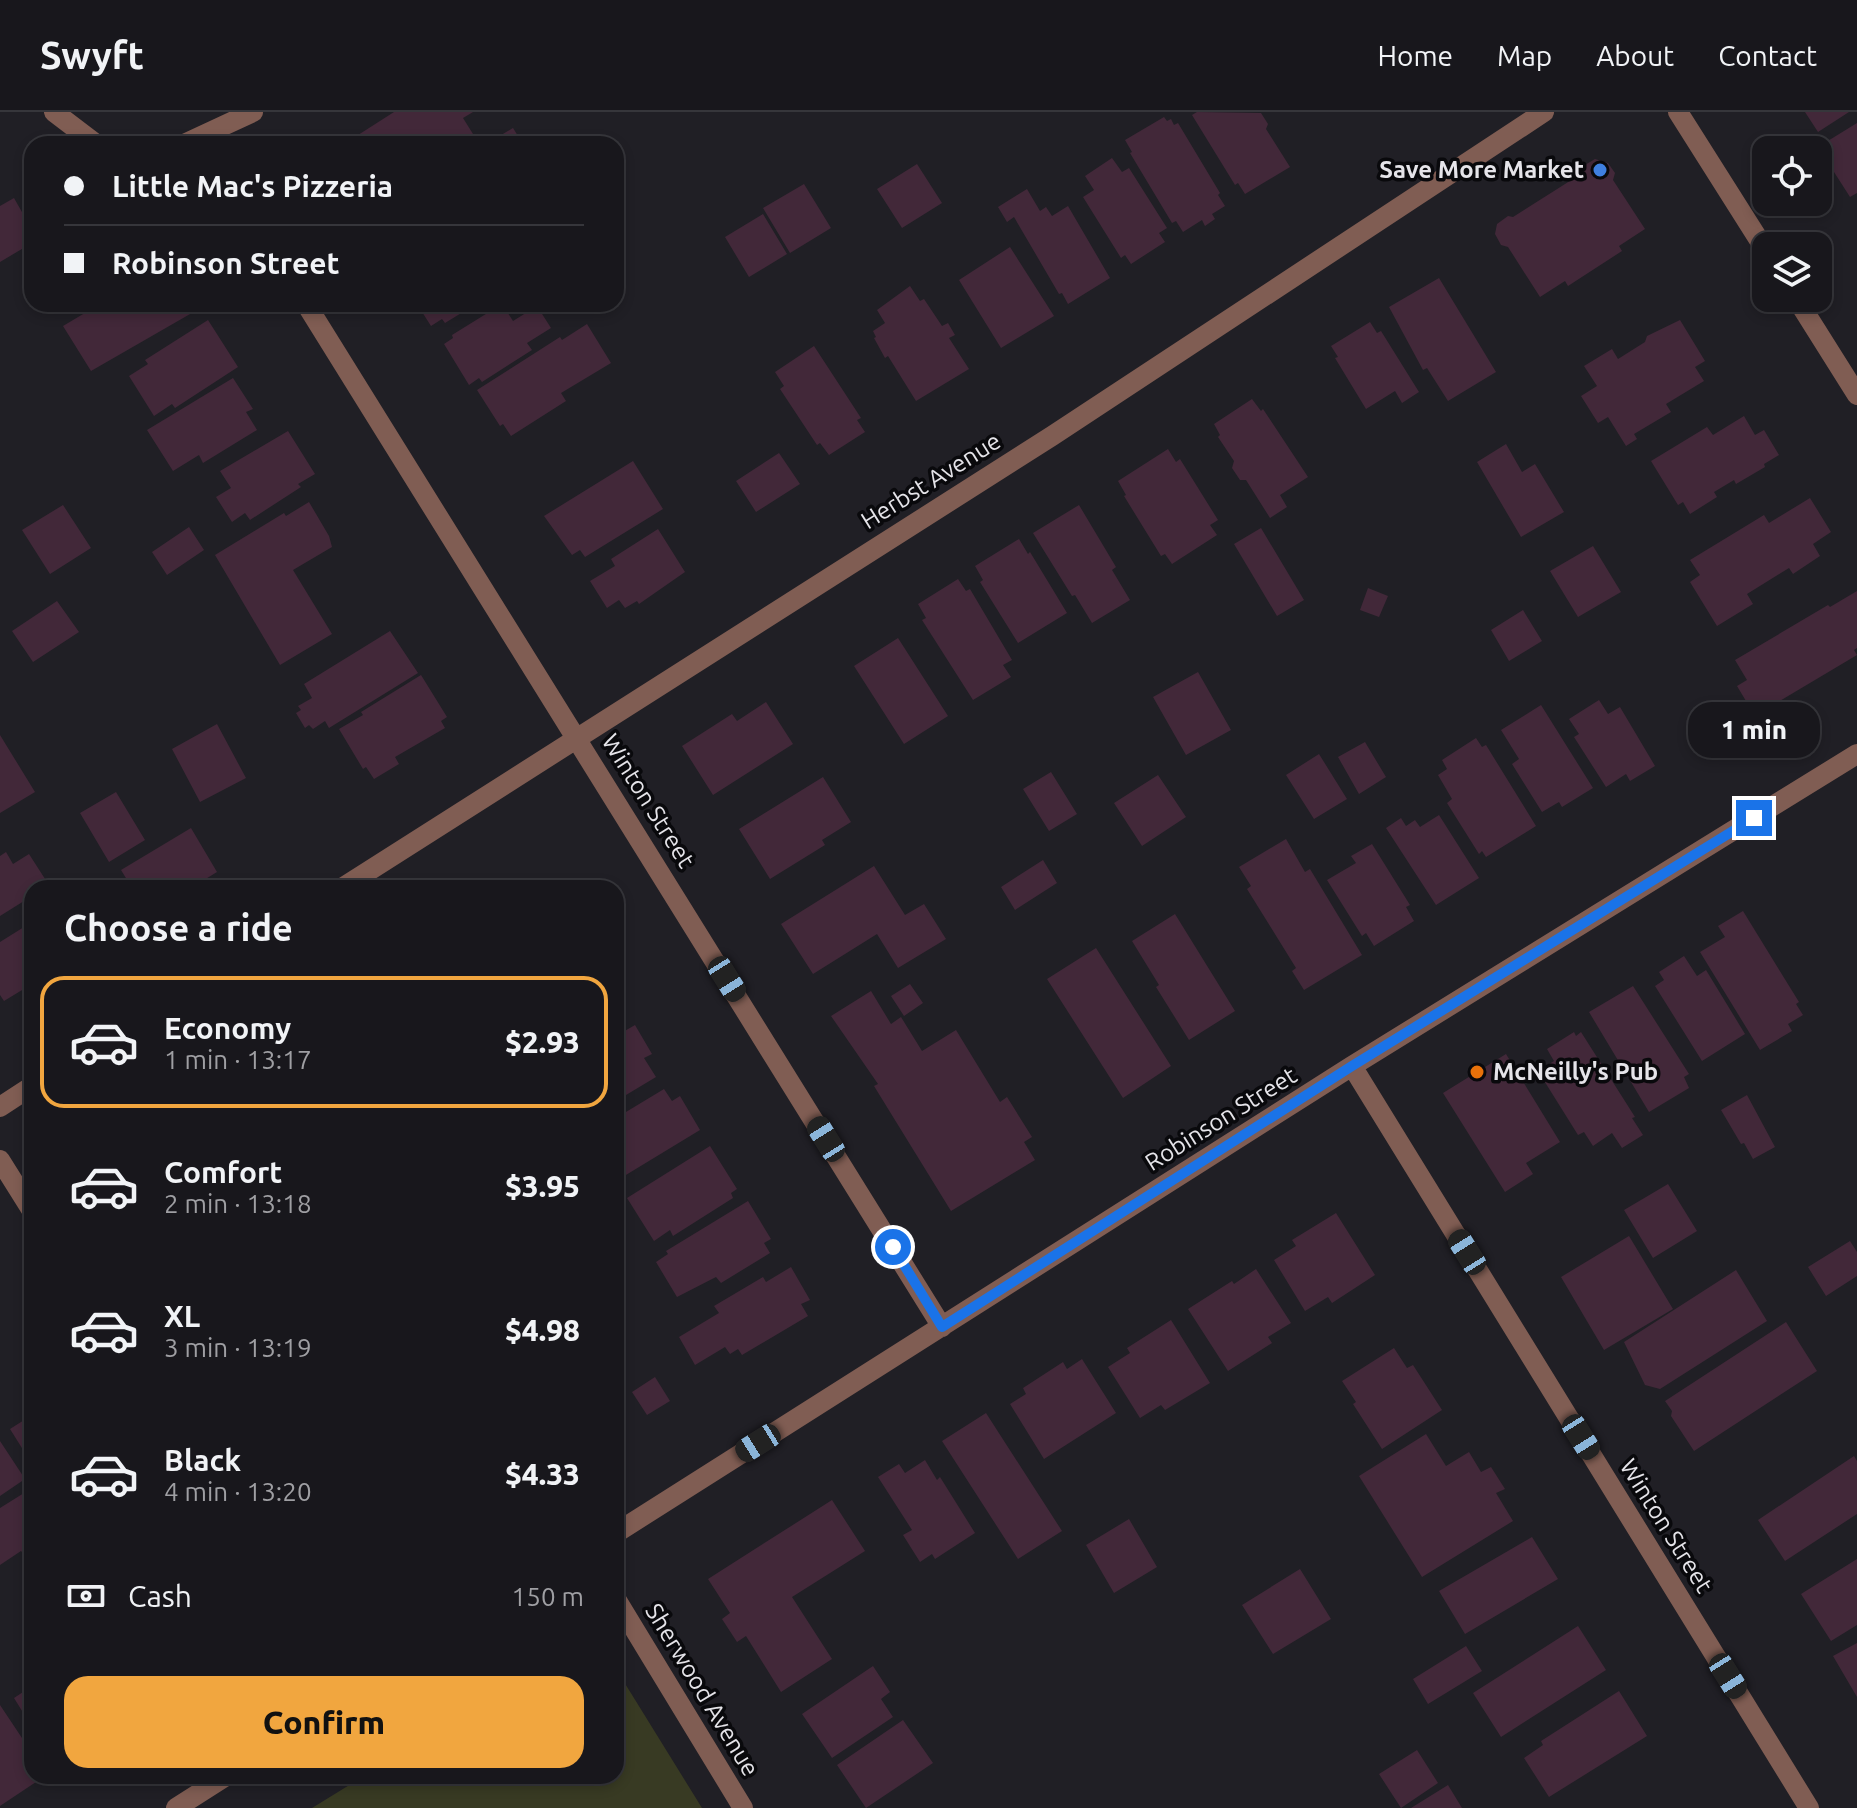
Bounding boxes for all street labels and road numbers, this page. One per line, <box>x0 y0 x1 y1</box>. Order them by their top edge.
street label: Herbst Avenue <box>856 427 1005 534</box>
street label: Winton Street <box>597 729 700 873</box>
street label: Robinson Street <box>1140 1061 1302 1176</box>
street label: Winton Street <box>1615 1454 1718 1598</box>
street label: Sherwood Avenue <box>640 1599 765 1781</box>

